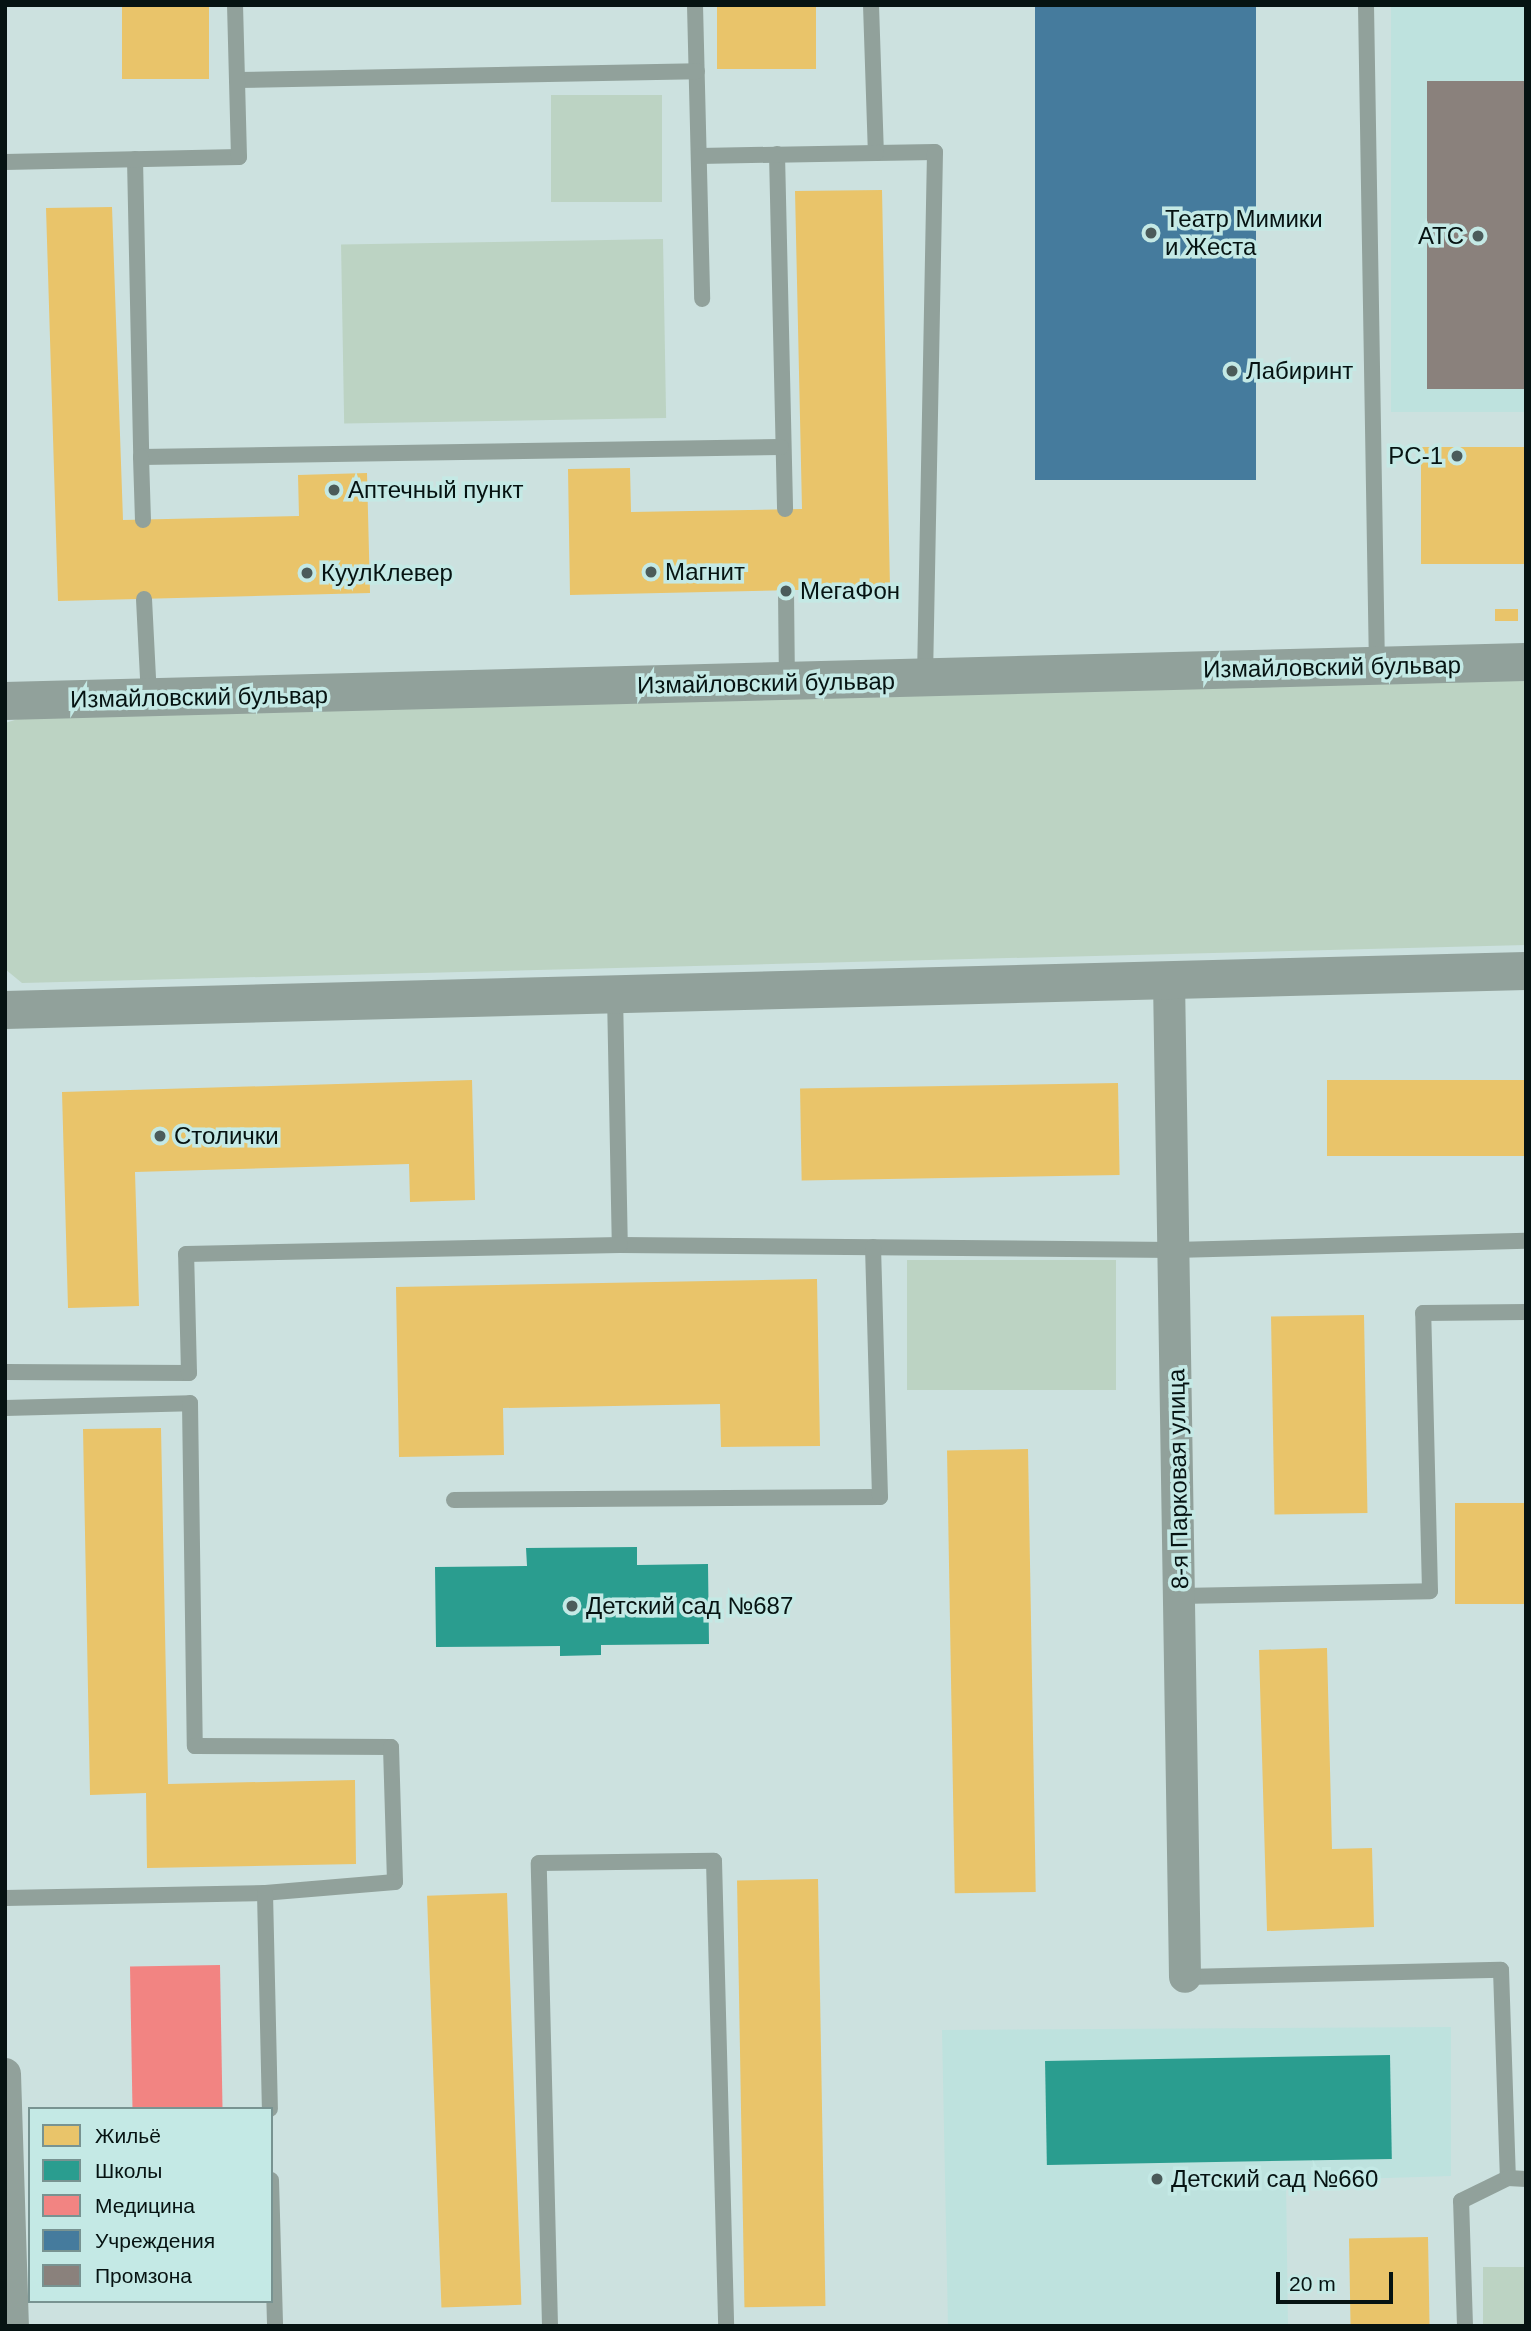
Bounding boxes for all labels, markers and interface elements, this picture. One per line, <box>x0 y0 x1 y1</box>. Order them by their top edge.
place label: Театр Мимики и Жеста <box>1165 205 1323 261</box>
place label: АТС <box>1418 222 1464 250</box>
marker: Театр Мимики и Жеста <box>1143 225 1159 241</box>
marker: АТС <box>1470 228 1486 244</box>
place label: Лабиринт <box>1246 357 1353 385</box>
marker: Лабиринт <box>1224 363 1240 379</box>
place label: PC-1 <box>1388 442 1443 470</box>
marker: PC-1 <box>1449 448 1465 464</box>
place label: Аптечный пункт <box>348 476 523 504</box>
marker: Аптечный пункт <box>326 482 342 498</box>
place label: Магнит <box>665 558 745 586</box>
place label: КуулКлевер <box>321 559 453 587</box>
marker: Магнит <box>643 564 659 580</box>
marker: КуулКлевер <box>299 565 315 581</box>
place label: МегаФон <box>800 577 900 605</box>
marker: МегаФон <box>778 583 794 599</box>
street label: Измайловский бульвар <box>1203 650 1461 684</box>
street label: Измайловский бульвар <box>637 666 895 700</box>
street label: Измайловский бульвар <box>70 680 328 714</box>
place label: Столички <box>174 1122 279 1150</box>
marker: Столички <box>152 1128 168 1144</box>
street label: 8-я Парковая улица <box>1162 1368 1194 1590</box>
place label: Детский сад №687 <box>586 1592 793 1620</box>
marker: Детский сад №687 <box>564 1598 580 1614</box>
legend <box>28 2107 273 2303</box>
text: Жильё <box>95 2124 161 2147</box>
text: Школы <box>95 2159 162 2182</box>
place label: Детский сад №660 <box>1171 2165 1378 2193</box>
marker: Детский сад №660 <box>1149 2171 1165 2187</box>
text: Медицина <box>95 2194 195 2217</box>
text: Учреждения <box>95 2229 215 2252</box>
scale bar <box>1279 2258 1396 2302</box>
text: Промзона <box>95 2264 192 2287</box>
text: 20 m <box>1289 2272 1336 2295</box>

